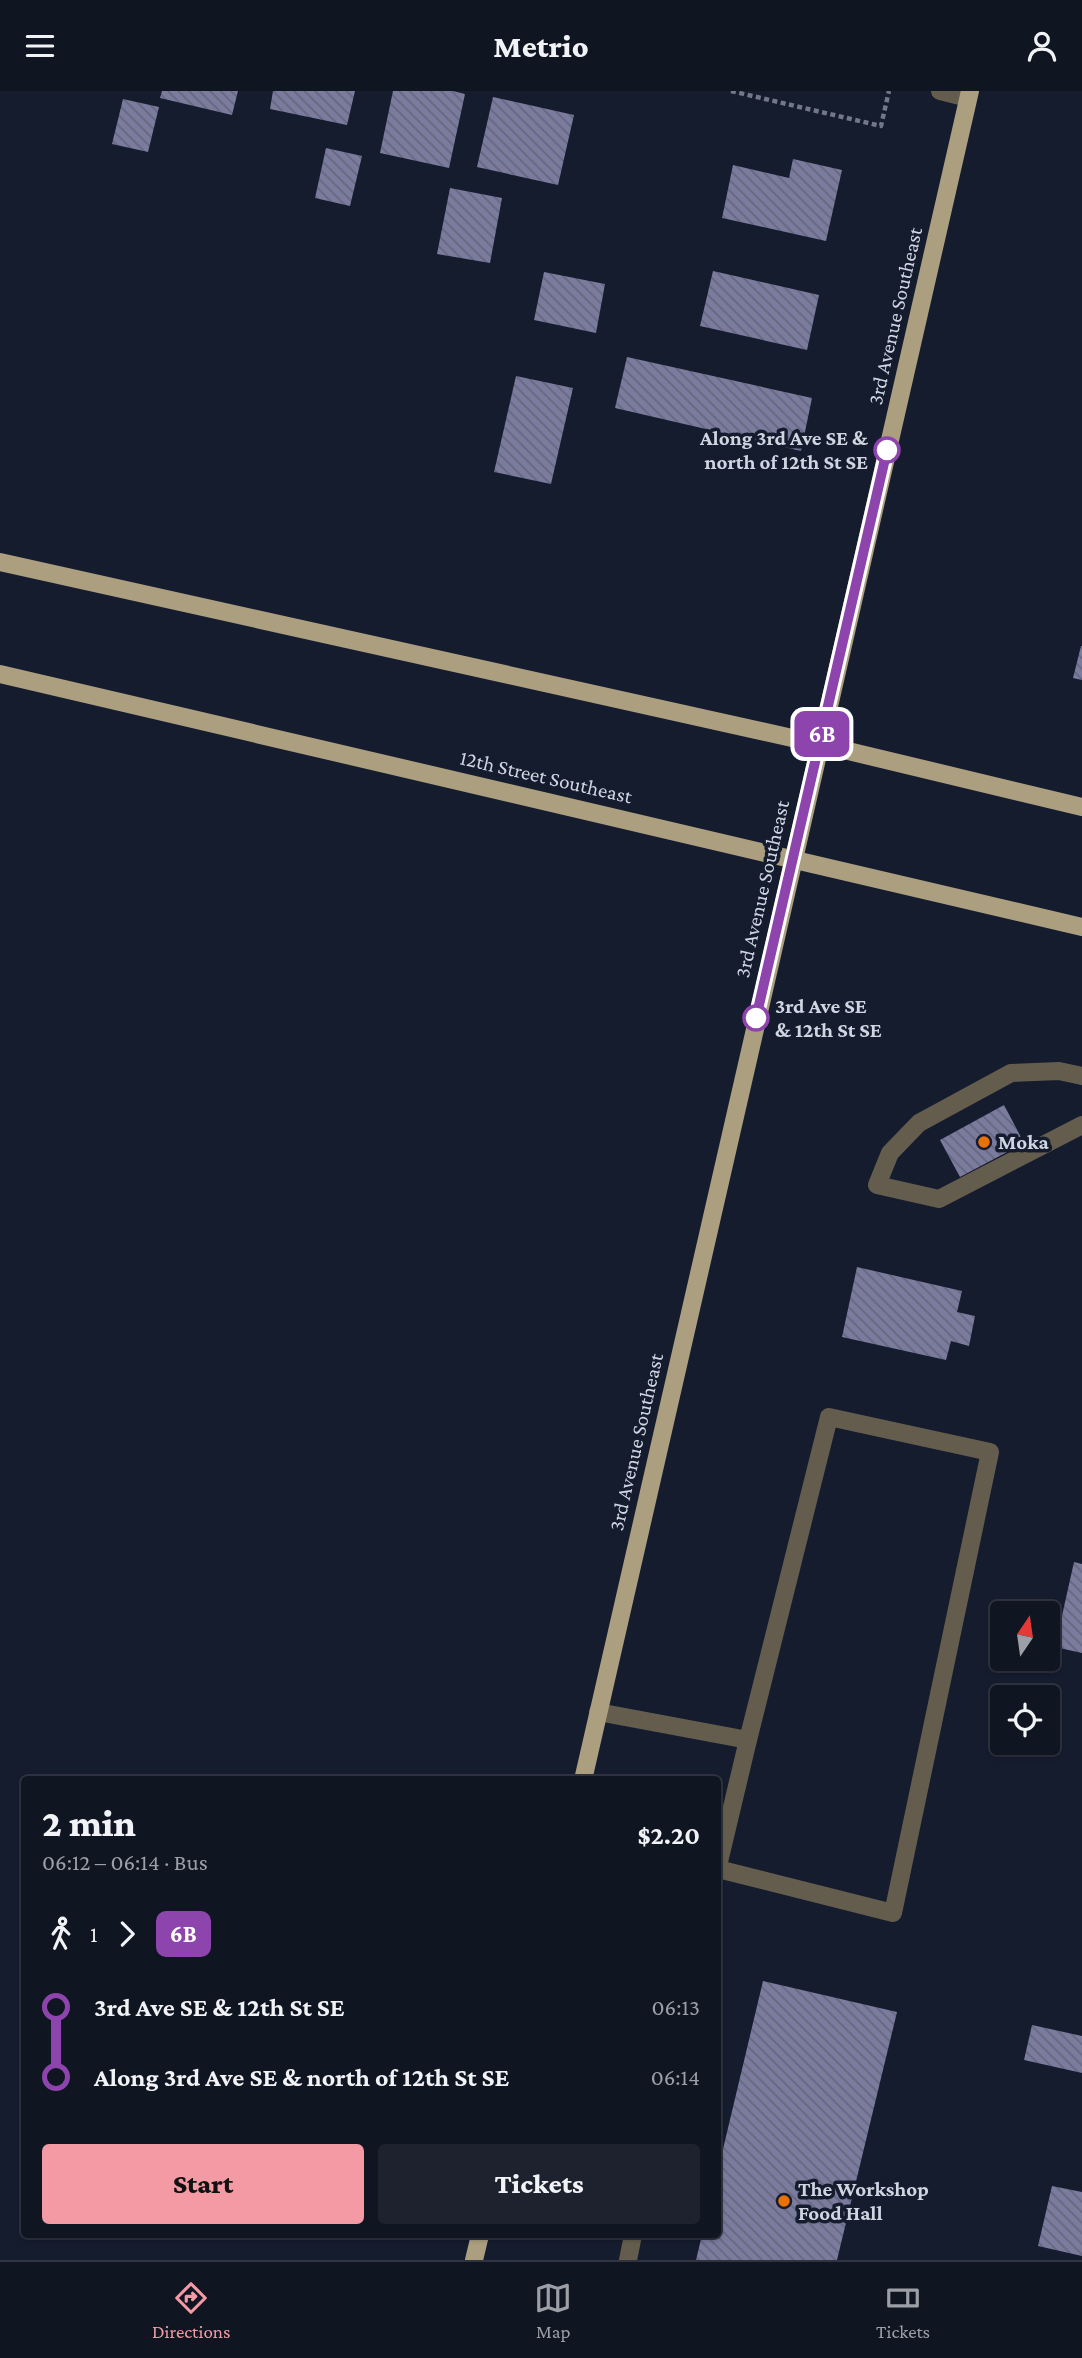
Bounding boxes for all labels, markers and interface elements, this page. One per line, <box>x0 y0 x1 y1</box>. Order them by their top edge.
icon: menu <box>21 27 59 65</box>
icon: person <box>1023 27 1061 65</box>
text: Metrio <box>493 28 589 64</box>
street label: 3rd Avenue Southeast <box>863 224 927 407</box>
place label: Along 3rd Ave SE & north of 12th St SE <box>699 426 869 474</box>
marker: Along 3rd Ave SE & north of 12th St SE <box>874 437 900 463</box>
line badge: 6B <box>790 711 854 757</box>
text: 6B <box>808 720 836 747</box>
street label: 12th Street Southeast <box>458 746 635 809</box>
street label: 3rd Avenue Southeast <box>730 797 794 980</box>
place label: 3rd Ave SE & 12th St SE <box>775 994 882 1042</box>
marker: 3rd Ave SE & 12th St SE <box>743 1005 769 1031</box>
place label: Moka <box>998 1130 1050 1154</box>
marker: Moka <box>976 1134 992 1150</box>
street label: 3rd Avenue Southeast <box>604 1350 668 1533</box>
north arrow <box>990 1601 1060 1671</box>
map controls <box>990 1601 1060 1755</box>
button: locate <box>990 1685 1060 1755</box>
text: 2 min <box>42 1802 136 1844</box>
text: $2.20 <box>637 1821 700 1850</box>
text: 06:12 – 06:14 · Bus <box>42 1849 208 1875</box>
icon: walk <box>42 1915 80 1953</box>
icon: forward <box>108 1915 146 1953</box>
text: 6B <box>170 1920 197 1947</box>
text: 1 <box>90 1921 98 1947</box>
text: 3rd Ave SE & 12th St SE <box>94 1993 345 2022</box>
text: 06:13 <box>652 1994 700 2020</box>
text: Along 3rd Ave SE & north of 12th St SE <box>94 2063 509 2092</box>
text: 06:14 <box>651 2064 700 2090</box>
button: Start <box>42 2144 364 2224</box>
button: Tickets <box>378 2144 700 2224</box>
place label: The Workshop Food Hall <box>798 2177 929 2225</box>
marker: The Workshop Food Hall <box>776 2193 792 2209</box>
tab: Directions <box>152 2279 230 2342</box>
tab: Map <box>534 2279 572 2342</box>
tab: Tickets <box>876 2279 930 2342</box>

